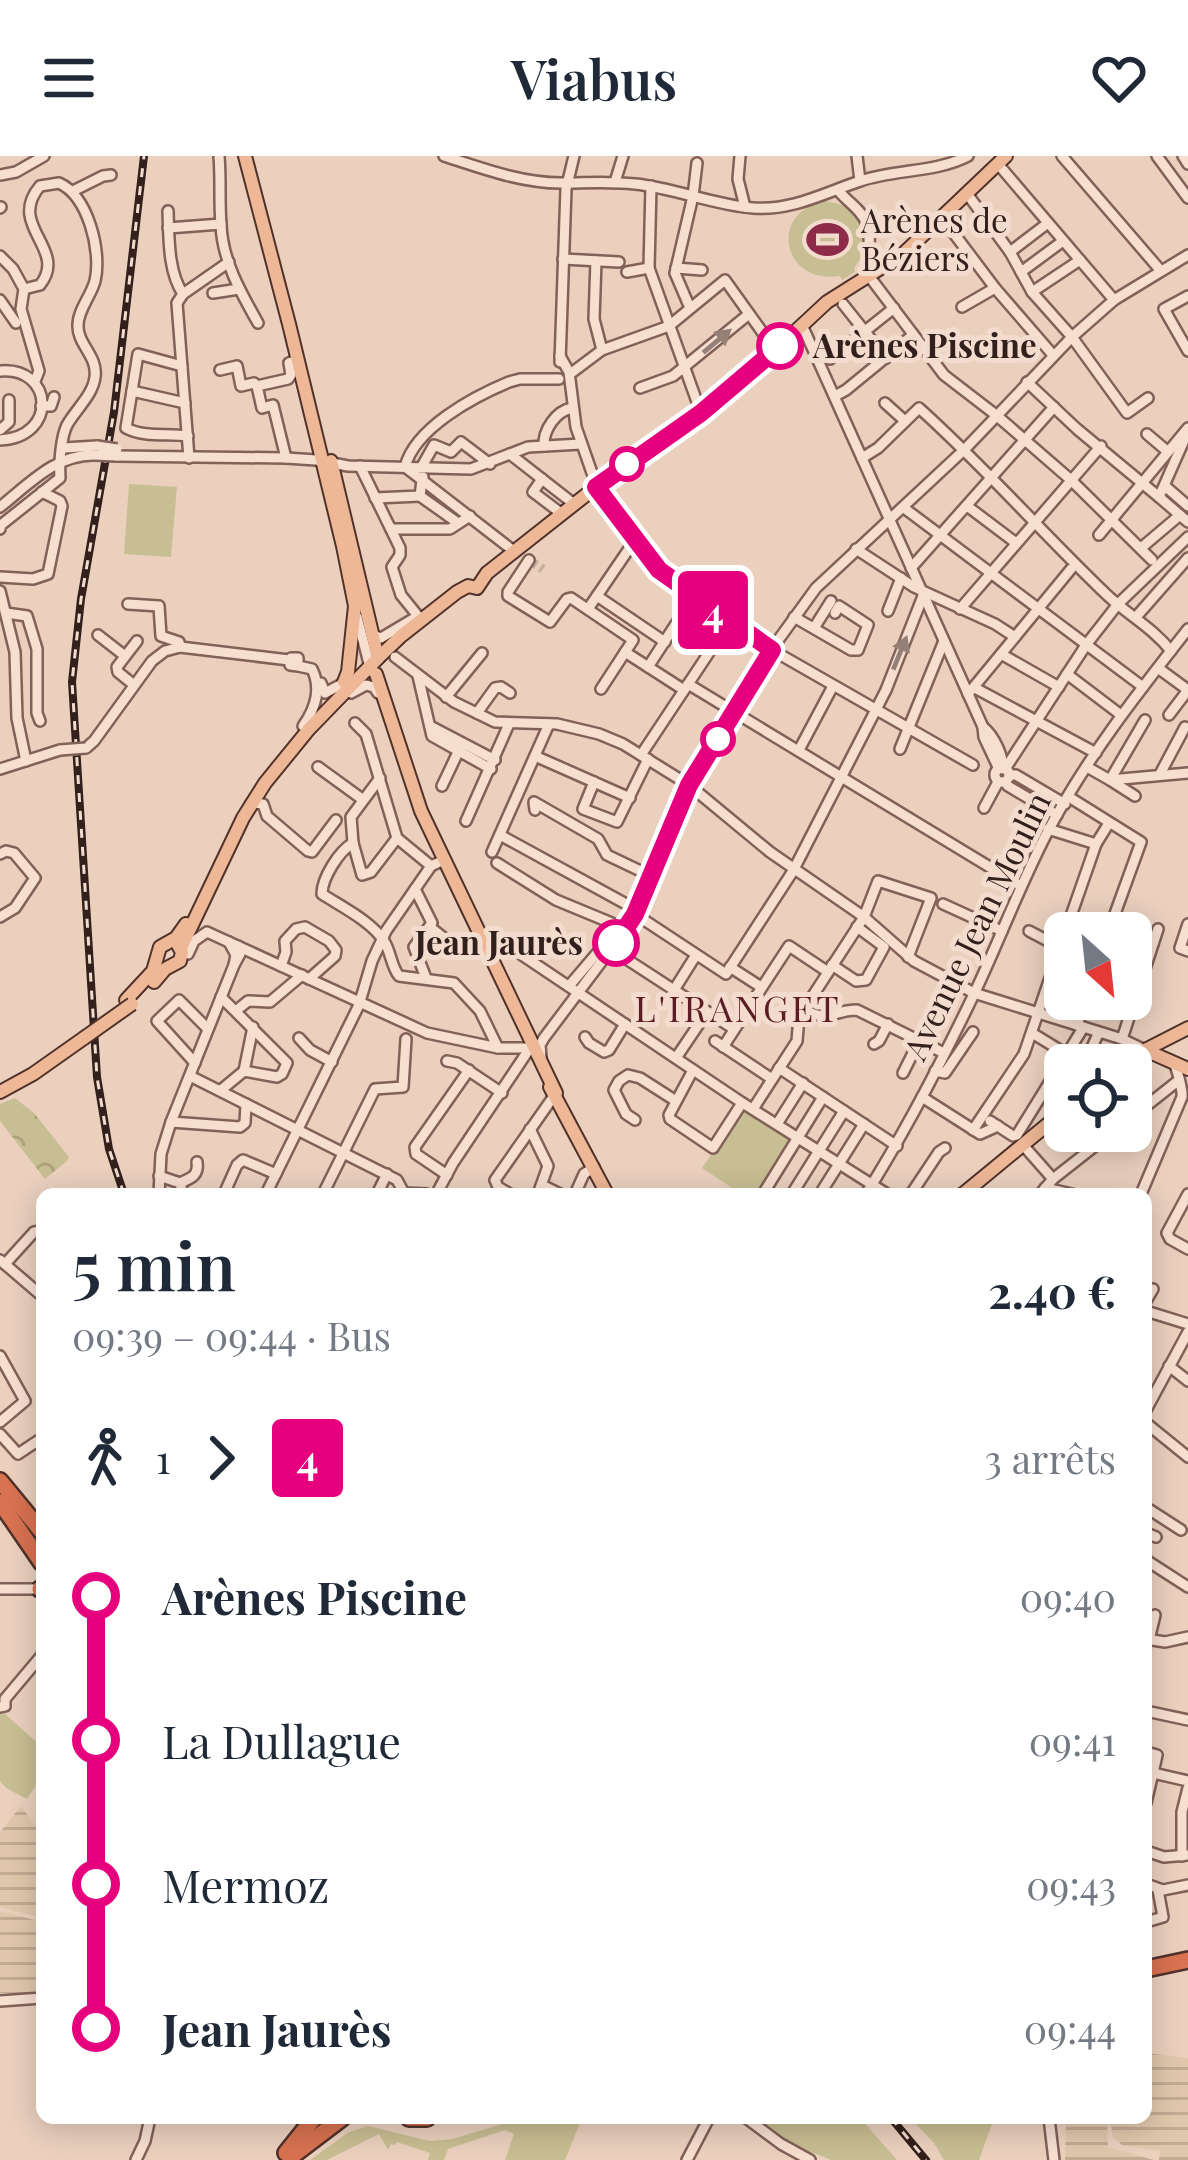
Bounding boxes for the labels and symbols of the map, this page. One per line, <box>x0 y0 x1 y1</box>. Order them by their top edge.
place label: Arènes de Béziers <box>860 197 1008 279</box>
sports icon: Arènes de Béziers <box>804 217 850 263</box>
place label: Arènes Piscine <box>812 322 1037 366</box>
marker: Arènes Piscine <box>758 324 802 368</box>
one-way arrow <box>701 329 732 354</box>
unlabelled marker <box>611 448 643 480</box>
line badge: 4 <box>674 571 752 649</box>
one-way arrow <box>892 635 911 671</box>
unlabelled marker <box>702 723 734 755</box>
street label: Avenue Jean Moulin <box>891 784 1059 1067</box>
north arrow <box>1044 912 1152 1020</box>
place label: Jean Jaurès <box>414 919 583 963</box>
marker: Jean Jaurès <box>594 921 638 965</box>
district label: L'IRANGET <box>634 983 842 1031</box>

